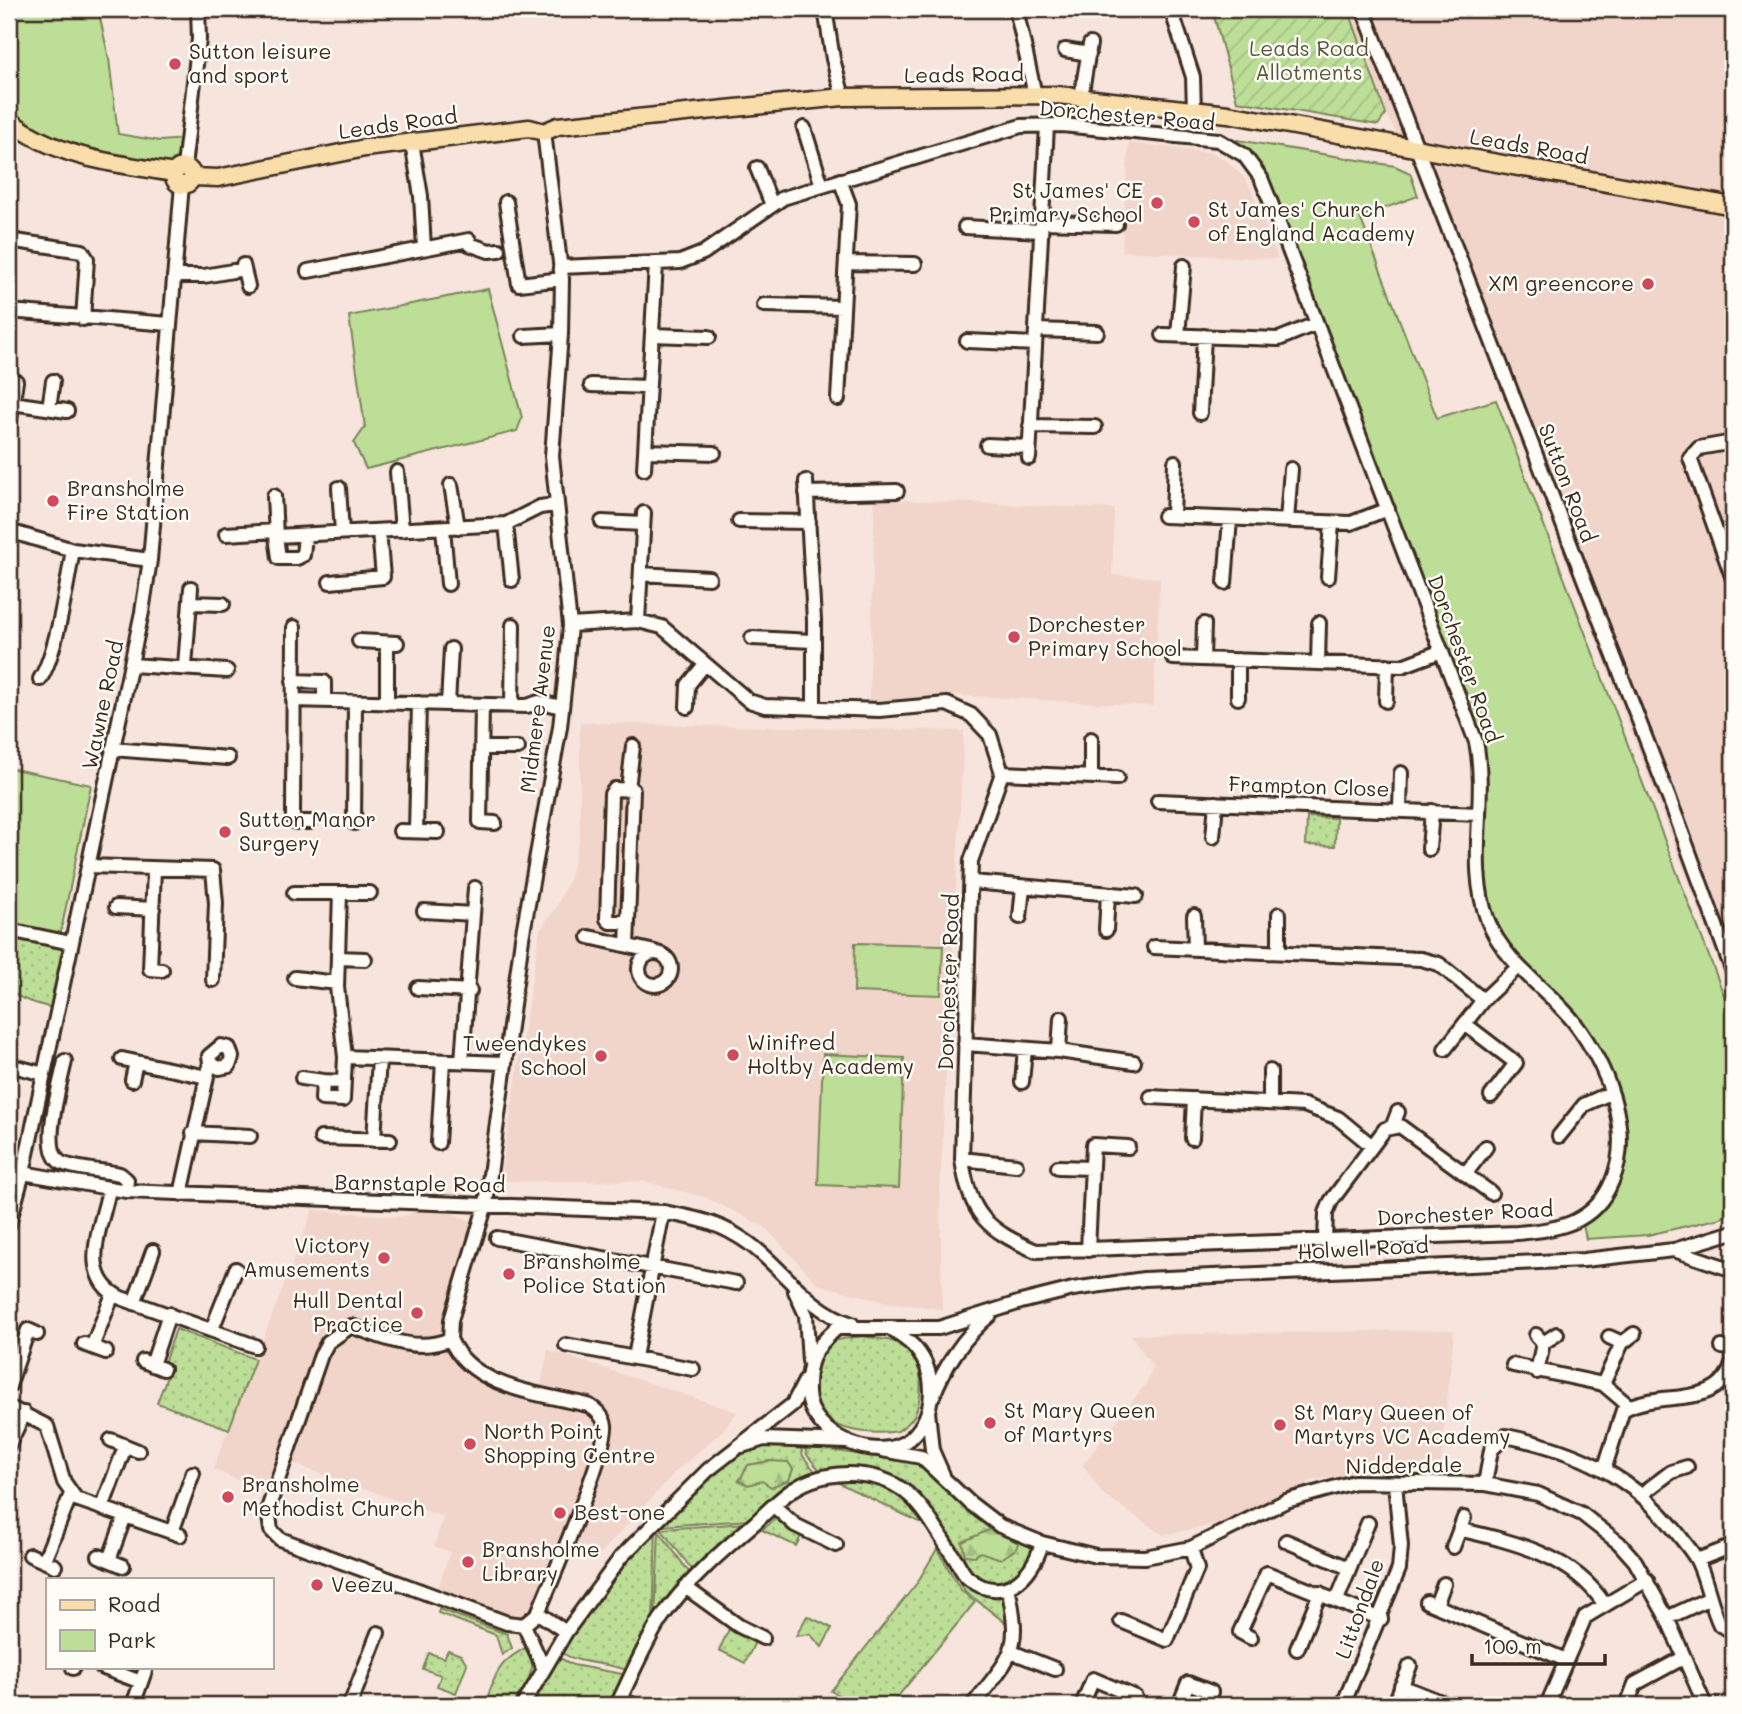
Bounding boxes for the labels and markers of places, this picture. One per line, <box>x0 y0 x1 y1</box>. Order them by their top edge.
place label: Sutton leisure and sport <box>189 37 332 88</box>
marker: Sutton leisure and sport <box>167 56 183 72</box>
place label: St James' CE Primary School <box>989 176 1143 227</box>
marker: St James' CE Primary School <box>1149 195 1165 211</box>
place label: St James' Church of England Academy <box>1208 195 1415 246</box>
marker: St James' Church of England Academy <box>1186 214 1202 230</box>
place label: XM greencore <box>1488 269 1634 296</box>
marker: XM greencore <box>1640 276 1656 292</box>
place label: Bransholme Fire Station <box>67 474 189 525</box>
marker: Bransholme Fire Station <box>45 493 61 509</box>
place label: Dorchester Primary School <box>1028 610 1182 661</box>
marker: Dorchester Primary School <box>1006 629 1022 645</box>
place label: Sutton Manor Surgery <box>239 805 376 856</box>
marker: Sutton Manor Surgery <box>217 824 233 840</box>
place label: Winifred Holtby Academy <box>747 1028 914 1079</box>
place label: Tweendykes School <box>463 1029 587 1080</box>
marker: Winifred Holtby Academy <box>725 1047 741 1063</box>
marker: Tweendykes School <box>593 1048 609 1064</box>
place label: Victory Amusements <box>243 1231 370 1282</box>
place label: Bransholme Police Station <box>523 1247 666 1298</box>
marker: Victory Amusements <box>376 1250 392 1266</box>
marker: Bransholme Police Station <box>501 1266 517 1282</box>
place label: Hull Dental Practice <box>293 1286 403 1337</box>
marker: Hull Dental Practice <box>409 1305 425 1321</box>
place label: St Mary Queen of Martyrs <box>1004 1396 1155 1447</box>
place label: St Mary Queen of Martyrs VC Academy <box>1294 1398 1510 1449</box>
marker: St Mary Queen of Martyrs <box>982 1415 998 1431</box>
place label: North Point Shopping Centre <box>484 1417 655 1468</box>
marker: St Mary Queen of Martyrs VC Academy <box>1272 1417 1288 1433</box>
marker: North Point Shopping Centre <box>462 1436 478 1452</box>
place label: Bransholme Methodist Church <box>242 1470 424 1521</box>
marker: Bransholme Methodist Church <box>220 1489 236 1505</box>
place label: Best-one <box>574 1498 665 1525</box>
marker: Best-one <box>552 1505 568 1521</box>
place label: Bransholme Library <box>482 1535 600 1586</box>
marker: Bransholme Library <box>460 1554 476 1570</box>
place label: Veezu <box>331 1570 394 1597</box>
marker: Veezu <box>309 1577 325 1593</box>

